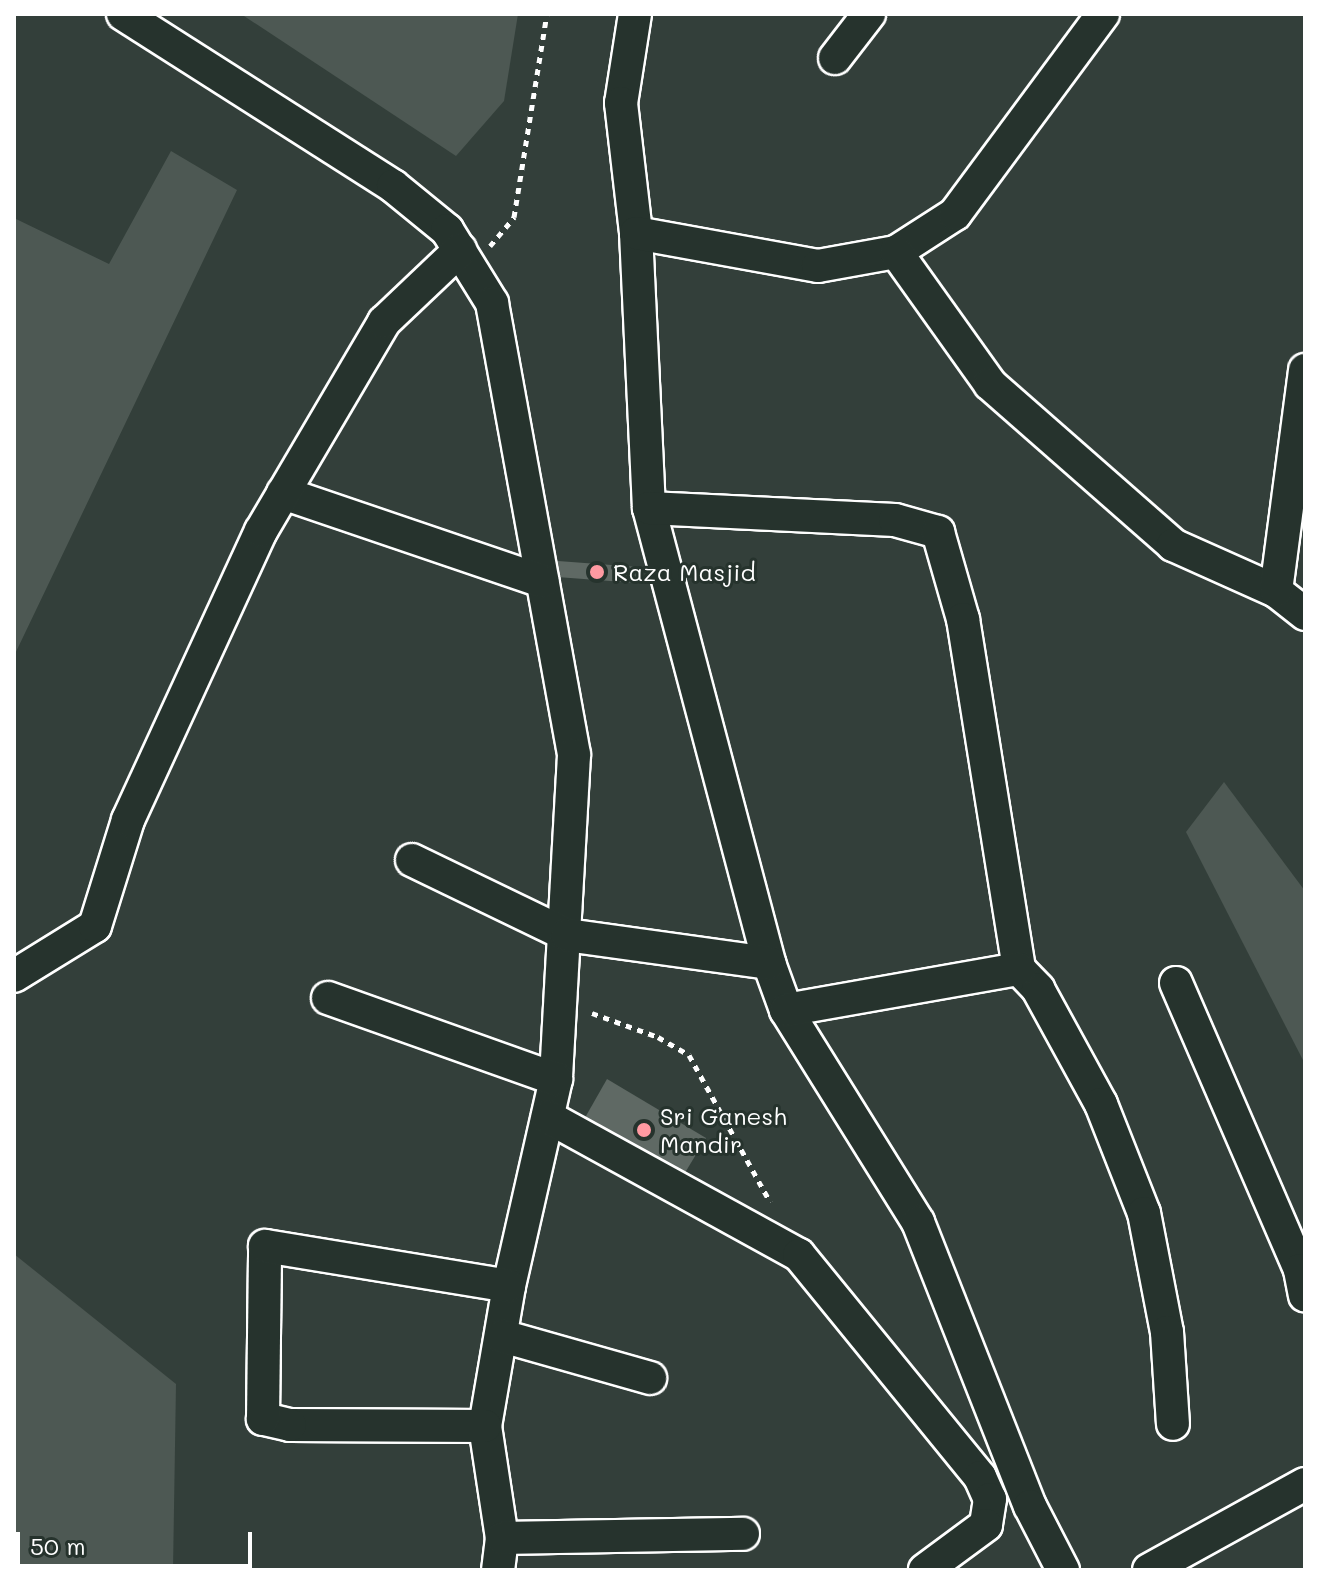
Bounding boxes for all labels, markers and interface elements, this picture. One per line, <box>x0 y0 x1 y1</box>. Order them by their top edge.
place label: Raza Masjid <box>613 558 756 586</box>
marker: Raza Masjid <box>588 563 606 581</box>
place label: Sri Ganesh Mandir <box>660 1102 787 1158</box>
marker: Sri Ganesh Mandir <box>635 1121 653 1139</box>
scale bar <box>20 1516 256 1566</box>
text: 50 m <box>30 1530 86 1561</box>

